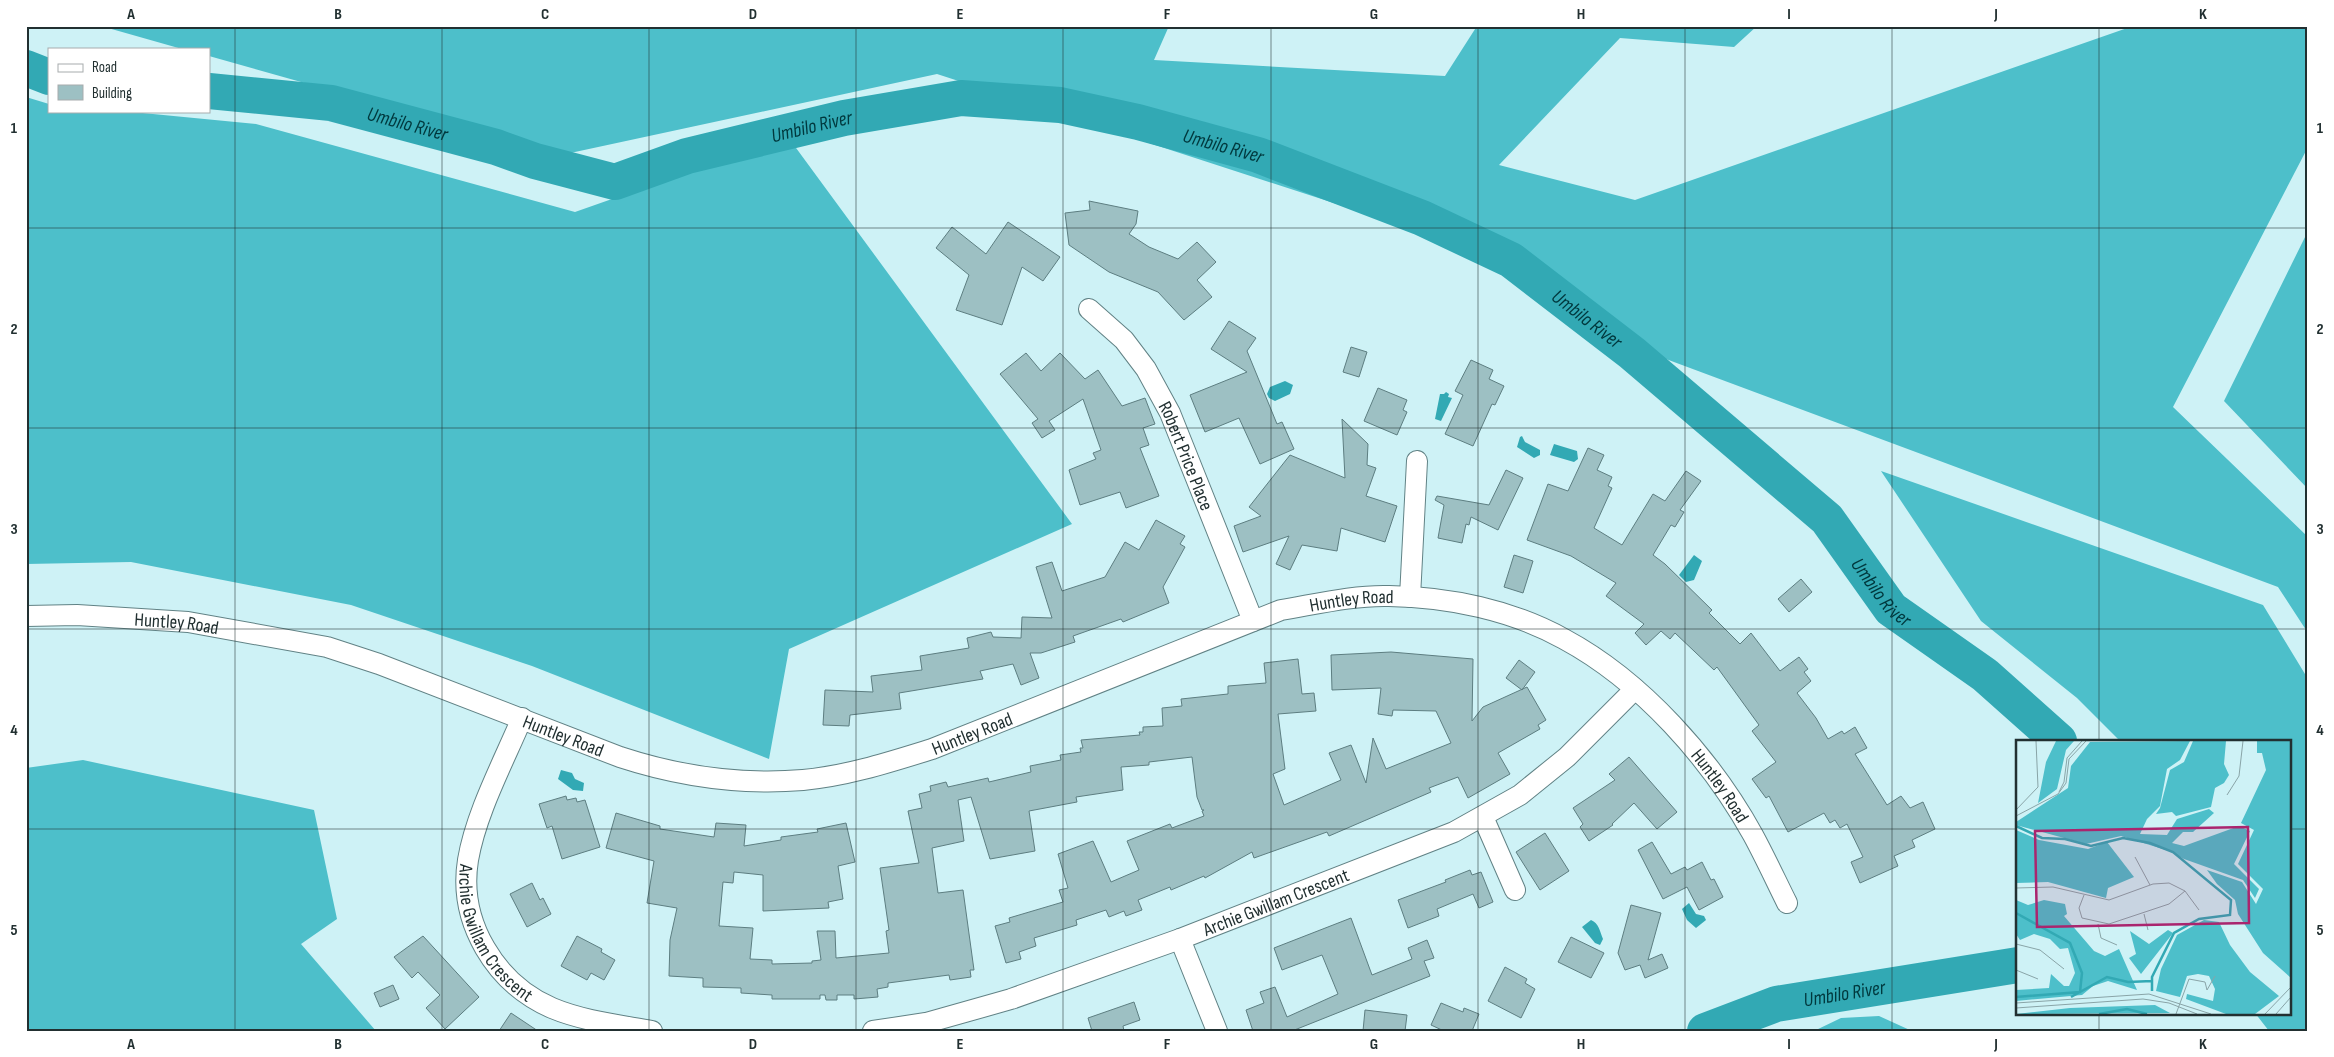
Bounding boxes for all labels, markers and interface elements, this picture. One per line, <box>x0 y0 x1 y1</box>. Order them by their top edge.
text: A <box>126 5 135 24</box>
text: B <box>334 5 342 24</box>
text: C <box>541 5 549 24</box>
text: D <box>749 5 757 24</box>
text: E <box>957 5 964 24</box>
text: F <box>1164 5 1171 24</box>
text: G <box>1370 5 1378 24</box>
text: H <box>1577 5 1585 24</box>
text: I <box>1787 5 1791 24</box>
text: J <box>1993 5 1998 24</box>
text: K <box>2199 5 2207 24</box>
legend <box>48 48 210 112</box>
text: Road <box>92 58 117 77</box>
text: Building <box>92 84 132 103</box>
water label: Umbilo River <box>365 102 452 147</box>
water label: Umbilo River <box>769 106 855 148</box>
text: 1 <box>11 119 18 138</box>
text: 1 <box>2317 119 2324 138</box>
water label: Umbilo River <box>1180 124 1268 170</box>
water label: Umbilo River <box>1547 285 1628 355</box>
text: 2 <box>10 320 18 339</box>
text: 2 <box>2316 320 2324 339</box>
street label: Robert Price Place <box>1153 398 1218 514</box>
text: 3 <box>10 520 18 539</box>
text: 3 <box>2316 520 2324 539</box>
water label: Umbilo River <box>1845 553 1917 633</box>
street label: Huntley Road <box>1308 586 1394 618</box>
street label: Huntley Road <box>134 609 220 640</box>
street label: Huntley Road <box>929 708 1016 761</box>
street label: Huntley Road <box>519 711 607 763</box>
text: 4 <box>10 721 18 740</box>
text: 4 <box>2316 721 2324 740</box>
inset map <box>2016 740 2292 1014</box>
street label: Huntley Road <box>1686 745 1753 827</box>
street label: Archie Gwillam Crescent <box>453 862 537 1008</box>
street label: Archie Gwillam Crescent <box>1199 864 1353 942</box>
text: 5 <box>10 921 18 940</box>
text: 5 <box>2316 921 2324 940</box>
water label: Umbilo River <box>1802 975 1888 1012</box>
text: A <box>126 1035 135 1054</box>
text: B <box>334 1035 342 1054</box>
text: C <box>541 1035 549 1054</box>
text: D <box>749 1035 757 1054</box>
text: E <box>957 1035 964 1054</box>
text: F <box>1164 1035 1171 1054</box>
text: G <box>1370 1035 1378 1054</box>
text: H <box>1577 1035 1585 1054</box>
text: I <box>1787 1035 1791 1054</box>
text: J <box>1993 1035 1998 1054</box>
text: K <box>2199 1035 2207 1054</box>

